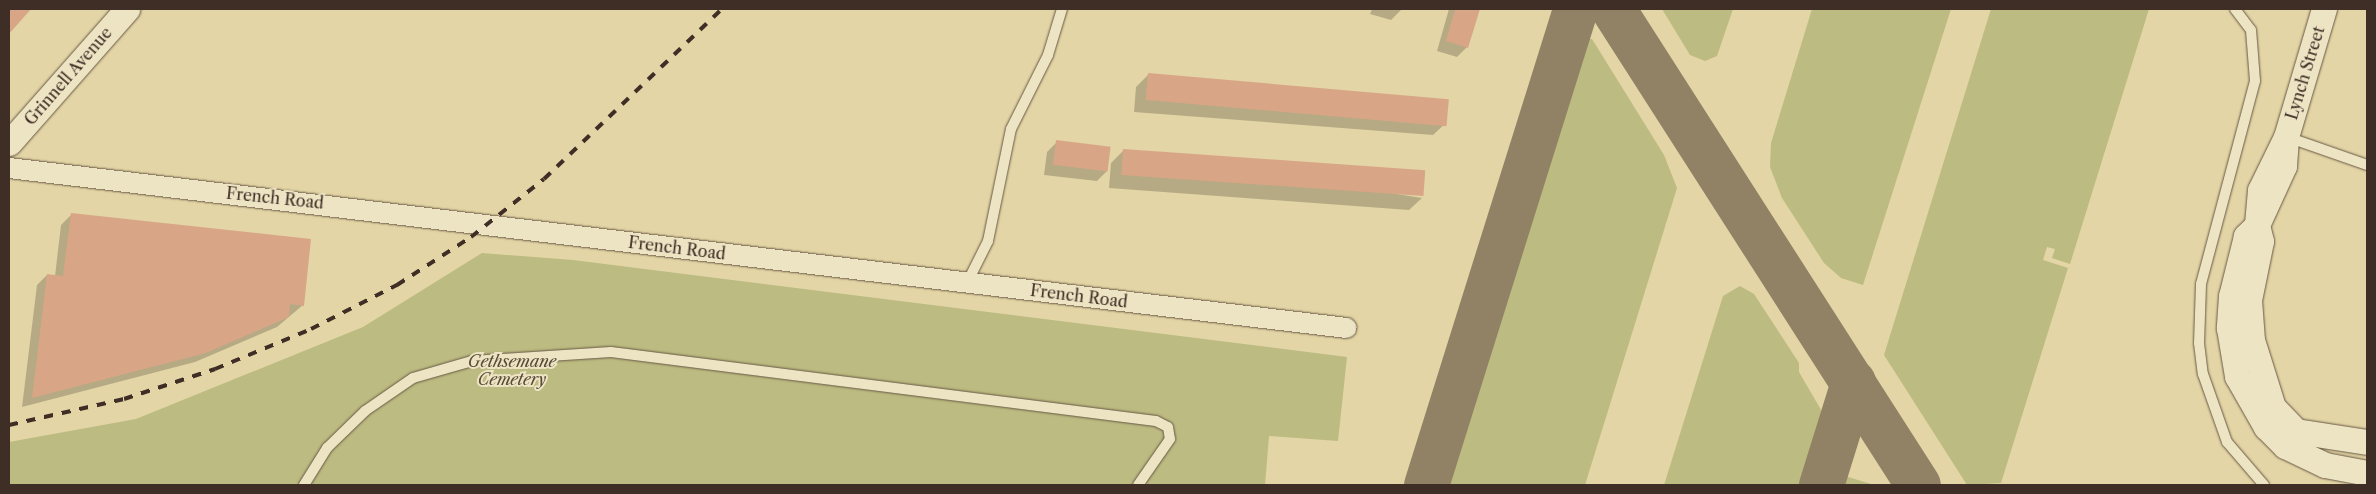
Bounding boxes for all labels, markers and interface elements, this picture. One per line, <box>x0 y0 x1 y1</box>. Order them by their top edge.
street label: Grinnell Avenue <box>20 23 116 129</box>
street label: Lynch Street <box>2282 24 2328 122</box>
street label: French Road <box>225 183 325 213</box>
street label: French Road <box>627 232 727 264</box>
street label: French Road <box>1029 280 1129 312</box>
park label: Gethsemane Cemetery <box>468 351 556 389</box>

